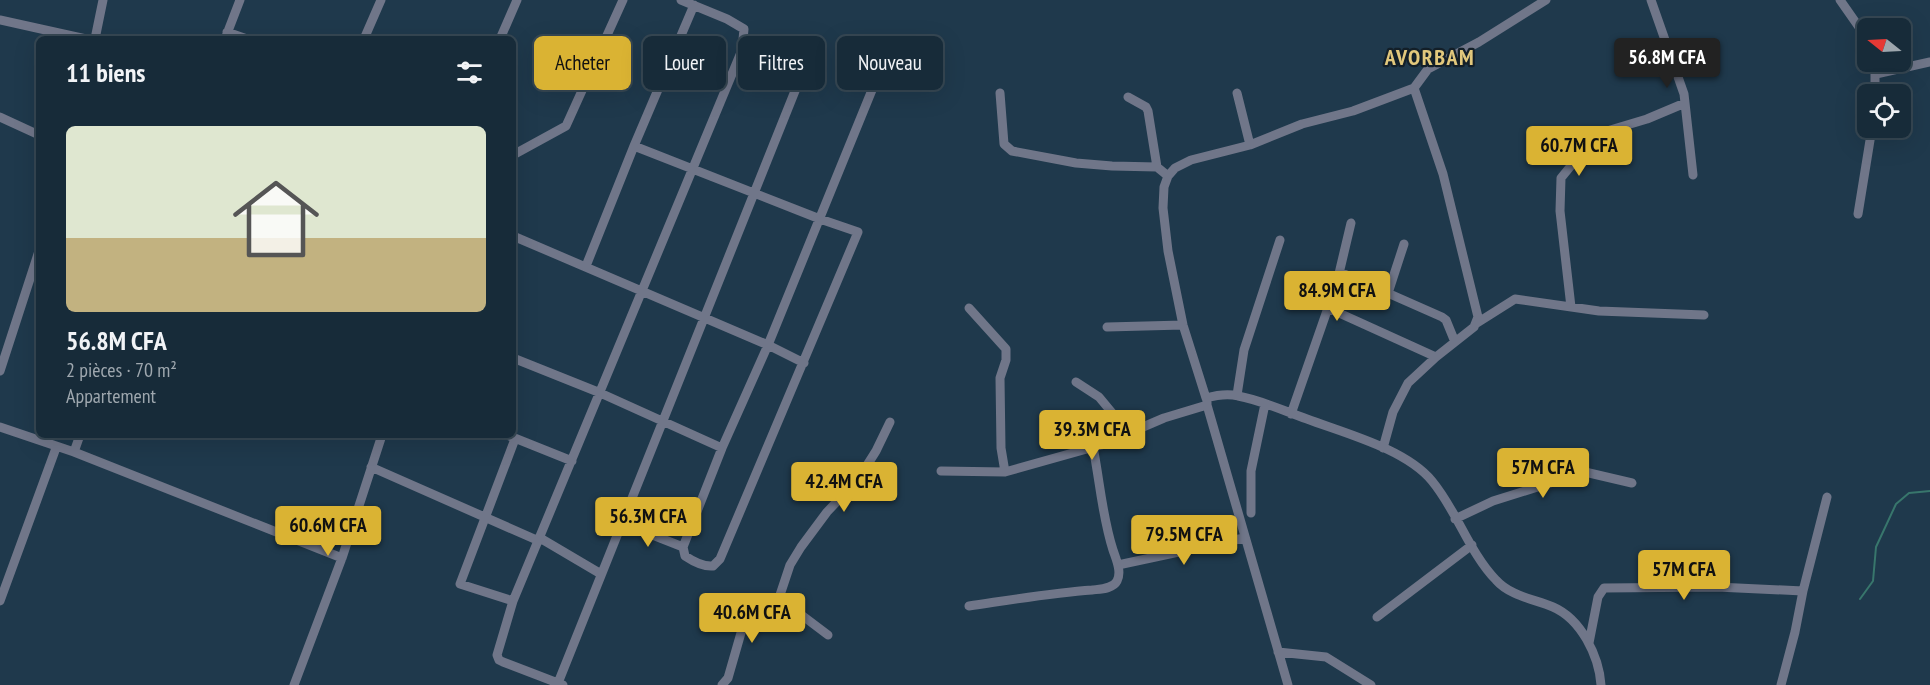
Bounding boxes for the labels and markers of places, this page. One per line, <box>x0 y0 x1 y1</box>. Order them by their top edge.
pin: 56.8M CFA <box>1598 38 1736 89</box>
pin: 60.7M CFA <box>1510 126 1648 177</box>
pin: 84.9M CFA <box>1268 271 1406 322</box>
pin: 39.3M CFA <box>1023 410 1161 461</box>
pin: 57M CFA <box>1488 448 1598 499</box>
pin: 42.4M CFA <box>775 462 913 513</box>
pin: 56.3M CFA <box>579 497 717 548</box>
pin: 60.6M CFA <box>259 506 397 557</box>
pin: 79.5M CFA <box>1115 515 1253 566</box>
pin: 57M CFA <box>1629 550 1739 601</box>
pin: 40.6M CFA <box>683 593 821 644</box>

